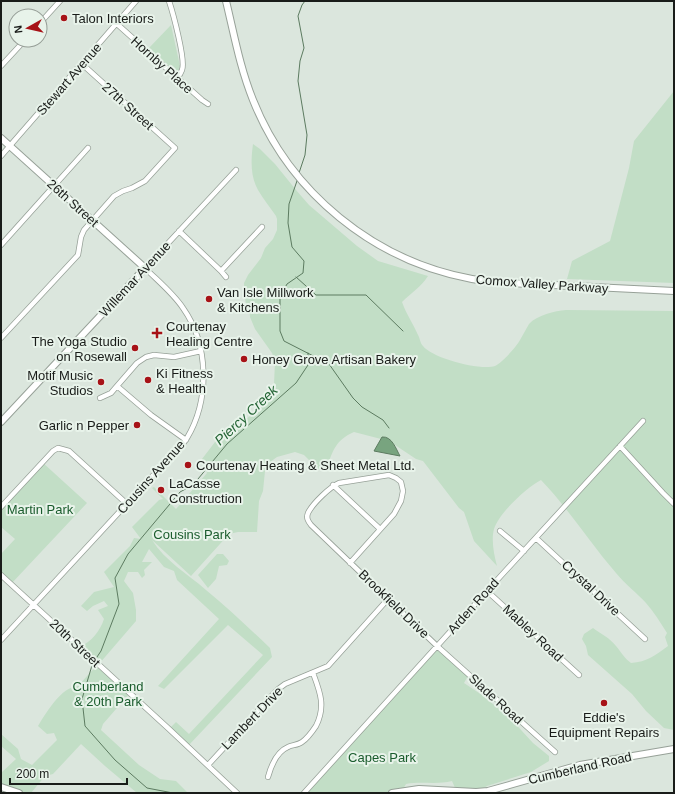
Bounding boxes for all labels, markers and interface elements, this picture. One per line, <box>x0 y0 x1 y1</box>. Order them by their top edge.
north arrow <box>8 8 48 48</box>
place label: Talon Interiors <box>72 11 154 26</box>
marker: Talon Interiors <box>59 13 69 23</box>
text: N <box>12 25 25 34</box>
street label: Hornby Place <box>128 33 196 97</box>
street label: Stewart Avenue <box>34 40 104 118</box>
street label: 27th Street <box>99 79 157 133</box>
street label: 26th Street <box>44 176 102 230</box>
street label: Willemar Avenue <box>96 238 174 320</box>
street label: Comox Valley Parkway <box>475 272 609 296</box>
place label: Van Isle Millwork & Kitchens <box>217 285 314 315</box>
marker: Van Isle Millwork & Kitchens <box>204 294 214 304</box>
place label: Courtenay Healing Centre <box>166 319 253 349</box>
marker: Courtenay Healing Centre <box>151 327 163 339</box>
place label: The Yoga Studio on Rosewall <box>32 334 127 364</box>
marker: The Yoga Studio on Rosewall <box>130 343 140 353</box>
place label: Honey Grove Artisan Bakery <box>252 352 417 367</box>
marker: Honey Grove Artisan Bakery <box>239 354 249 364</box>
place label: Ki Fitness & Health <box>156 366 214 396</box>
place label: Motif Music Studios <box>27 368 93 398</box>
marker: Ki Fitness & Health <box>143 375 153 385</box>
marker: Motif Music Studios <box>96 377 106 387</box>
water label: Piercy Creek <box>211 381 281 448</box>
place label: Garlic n Pepper <box>39 418 130 433</box>
marker: Garlic n Pepper <box>132 420 142 430</box>
street label: Cousins Avenue <box>114 437 188 517</box>
place label: Courtenay Heating & Sheet Metal Ltd. <box>196 458 415 473</box>
marker: Courtenay Heating & Sheet Metal Ltd. <box>183 460 193 470</box>
place label: LaCasse Construction <box>169 476 242 506</box>
marker: LaCasse Construction <box>156 485 166 495</box>
park label: Martin Park <box>7 502 74 517</box>
park label: Cousins Park <box>153 527 231 542</box>
street label: Crystal Drive <box>559 557 623 619</box>
street label: Brookfield Drive <box>356 567 432 641</box>
street label: Arden Road <box>444 575 502 637</box>
street label: Mabley Road <box>500 601 566 665</box>
street label: 20th Street <box>47 616 104 670</box>
street label: Slade Road <box>466 671 526 727</box>
park label: Cumberland & 20th Park <box>73 679 143 709</box>
street label: Lambert Drive <box>218 683 286 753</box>
marker: Eddie's Equipment Repairs <box>599 698 609 708</box>
place label: Eddie's Equipment Repairs <box>549 710 660 740</box>
street label: Cumberland Road <box>527 749 633 787</box>
park label: Capes Park <box>348 750 416 765</box>
scale bar <box>10 760 127 786</box>
text: 200 m <box>16 767 49 781</box>

